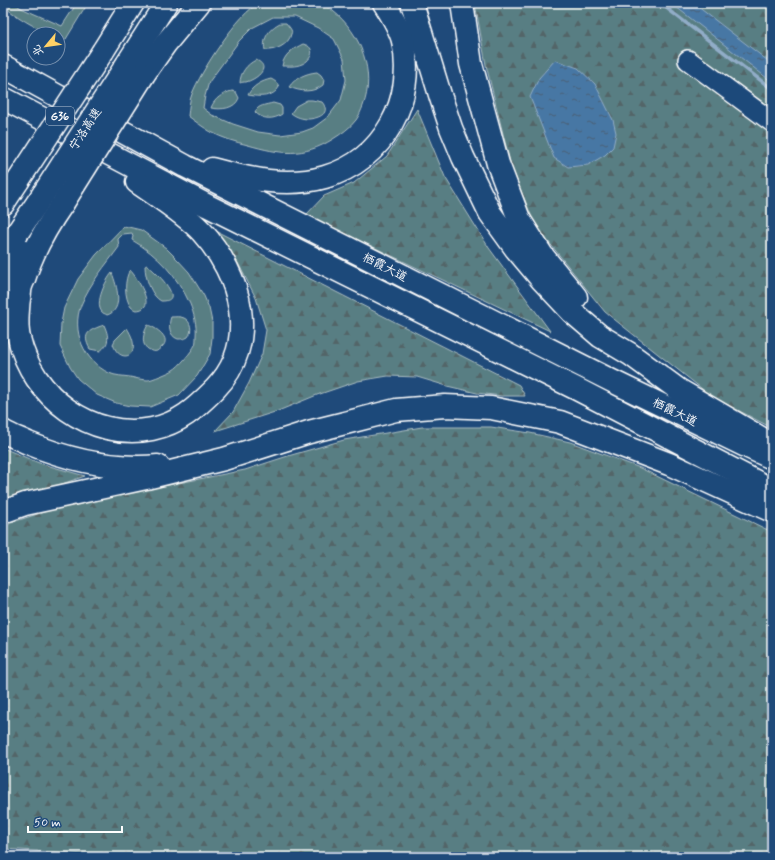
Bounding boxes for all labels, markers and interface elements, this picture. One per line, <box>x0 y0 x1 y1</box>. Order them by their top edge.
north arrow <box>26 26 66 66</box>
text: 北 <box>29 42 47 59</box>
street label: 宁洛高速 <box>66 105 106 154</box>
road number: G36 <box>46 107 74 125</box>
street label: 栖霞大道 <box>360 250 410 286</box>
street label: 栖霞大道 <box>649 395 700 431</box>
scale bar <box>28 808 122 834</box>
text: 50 m <box>34 815 61 831</box>

